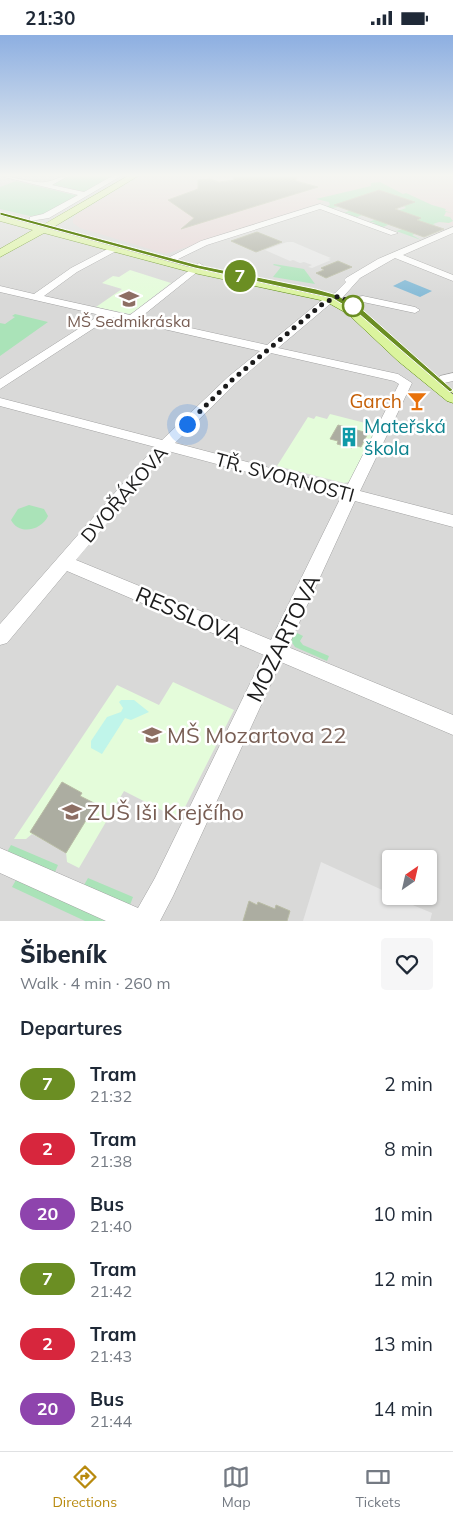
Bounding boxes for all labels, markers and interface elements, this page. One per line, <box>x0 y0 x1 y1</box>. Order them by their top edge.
text: 21:30 <box>25 6 75 30</box>
line badge: 7 <box>224 260 256 292</box>
text: 7 <box>235 264 245 287</box>
school or university icon: MŠ Sedmikráska <box>118 288 140 310</box>
unlabelled marker <box>342 295 364 317</box>
place label: MŠ Sedmikráska <box>67 311 191 331</box>
place label: Garch <box>349 389 402 413</box>
bar icon: Garch <box>406 390 428 412</box>
your location <box>175 412 200 437</box>
place label: Mateřská škola <box>364 414 446 460</box>
building icon: Mateřská škola <box>338 426 360 448</box>
street label: DVOŘÁKOVA <box>75 441 173 547</box>
street label: TŘ. SVORNOSTI <box>213 447 357 507</box>
street label: MOZARTOVA <box>240 570 326 706</box>
street label: RESSLOVA <box>131 580 247 650</box>
place label: MŠ Mozartova 22 <box>167 721 347 749</box>
school or university icon: MŠ Mozartova 22 <box>141 724 163 746</box>
place label: ZUŠ Iši Krejčího <box>87 798 244 826</box>
school or university icon: ZUŠ Iši Krejčího <box>61 801 83 823</box>
north arrow <box>382 850 438 905</box>
map controls <box>382 850 437 905</box>
button: heart <box>381 938 433 990</box>
text: Šibeník <box>20 939 106 969</box>
text: Walk · 4 min · 260 m <box>20 973 171 993</box>
text: Departures <box>20 1016 122 1040</box>
text: Tram <box>90 1062 137 1086</box>
text: 7 <box>42 1072 53 1095</box>
text: 2 min <box>384 1072 433 1096</box>
text: 21:32 <box>90 1086 132 1106</box>
text: Tram <box>90 1127 137 1151</box>
text: 2 <box>42 1137 53 1160</box>
text: 8 min <box>384 1137 433 1161</box>
text: 21:38 <box>90 1151 132 1171</box>
text: Bus <box>90 1192 124 1216</box>
text: 20 <box>37 1202 58 1225</box>
text: 10 min <box>373 1202 433 1226</box>
text: 21:40 <box>90 1216 132 1236</box>
text: Tram <box>90 1257 137 1281</box>
text: 7 <box>42 1267 53 1290</box>
text: 12 min <box>373 1267 433 1291</box>
text: 21:42 <box>90 1281 132 1301</box>
text: Tram <box>90 1322 137 1346</box>
text: 2 <box>42 1332 53 1355</box>
text: 13 min <box>373 1332 433 1356</box>
text: 21:43 <box>90 1346 132 1366</box>
text: Bus <box>90 1387 124 1411</box>
text: 20 <box>37 1397 58 1420</box>
text: 14 min <box>373 1397 433 1421</box>
text: 21:44 <box>90 1411 132 1431</box>
tab: Directions <box>52 1463 117 1511</box>
tab: Map <box>222 1463 251 1511</box>
tab: Tickets <box>355 1463 401 1511</box>

